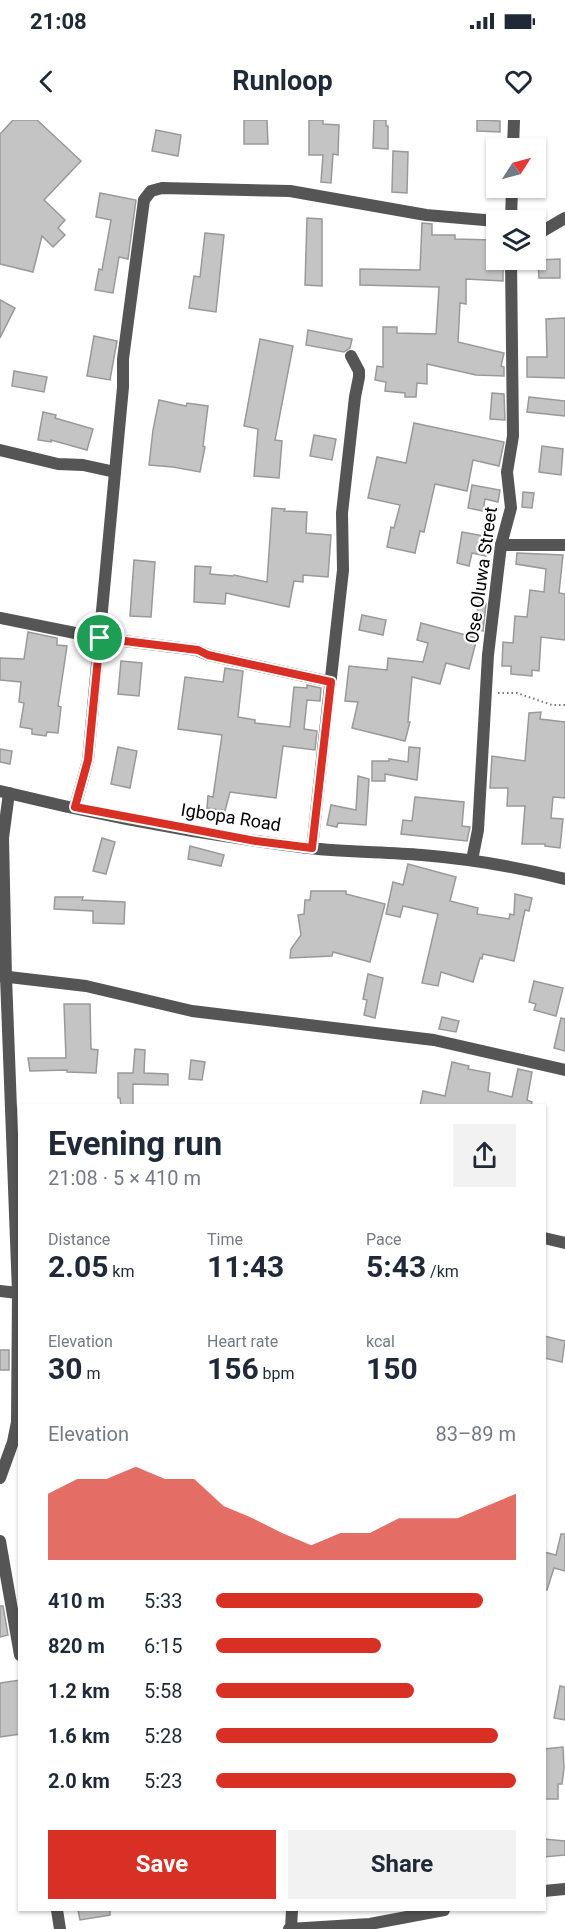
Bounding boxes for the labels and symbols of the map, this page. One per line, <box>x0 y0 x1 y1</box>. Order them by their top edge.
north arrow <box>486 138 546 198</box>
street label: Ose Oluwa Street <box>461 505 501 645</box>
pin <box>74 612 125 663</box>
street label: Igbopa Road <box>179 799 283 835</box>

